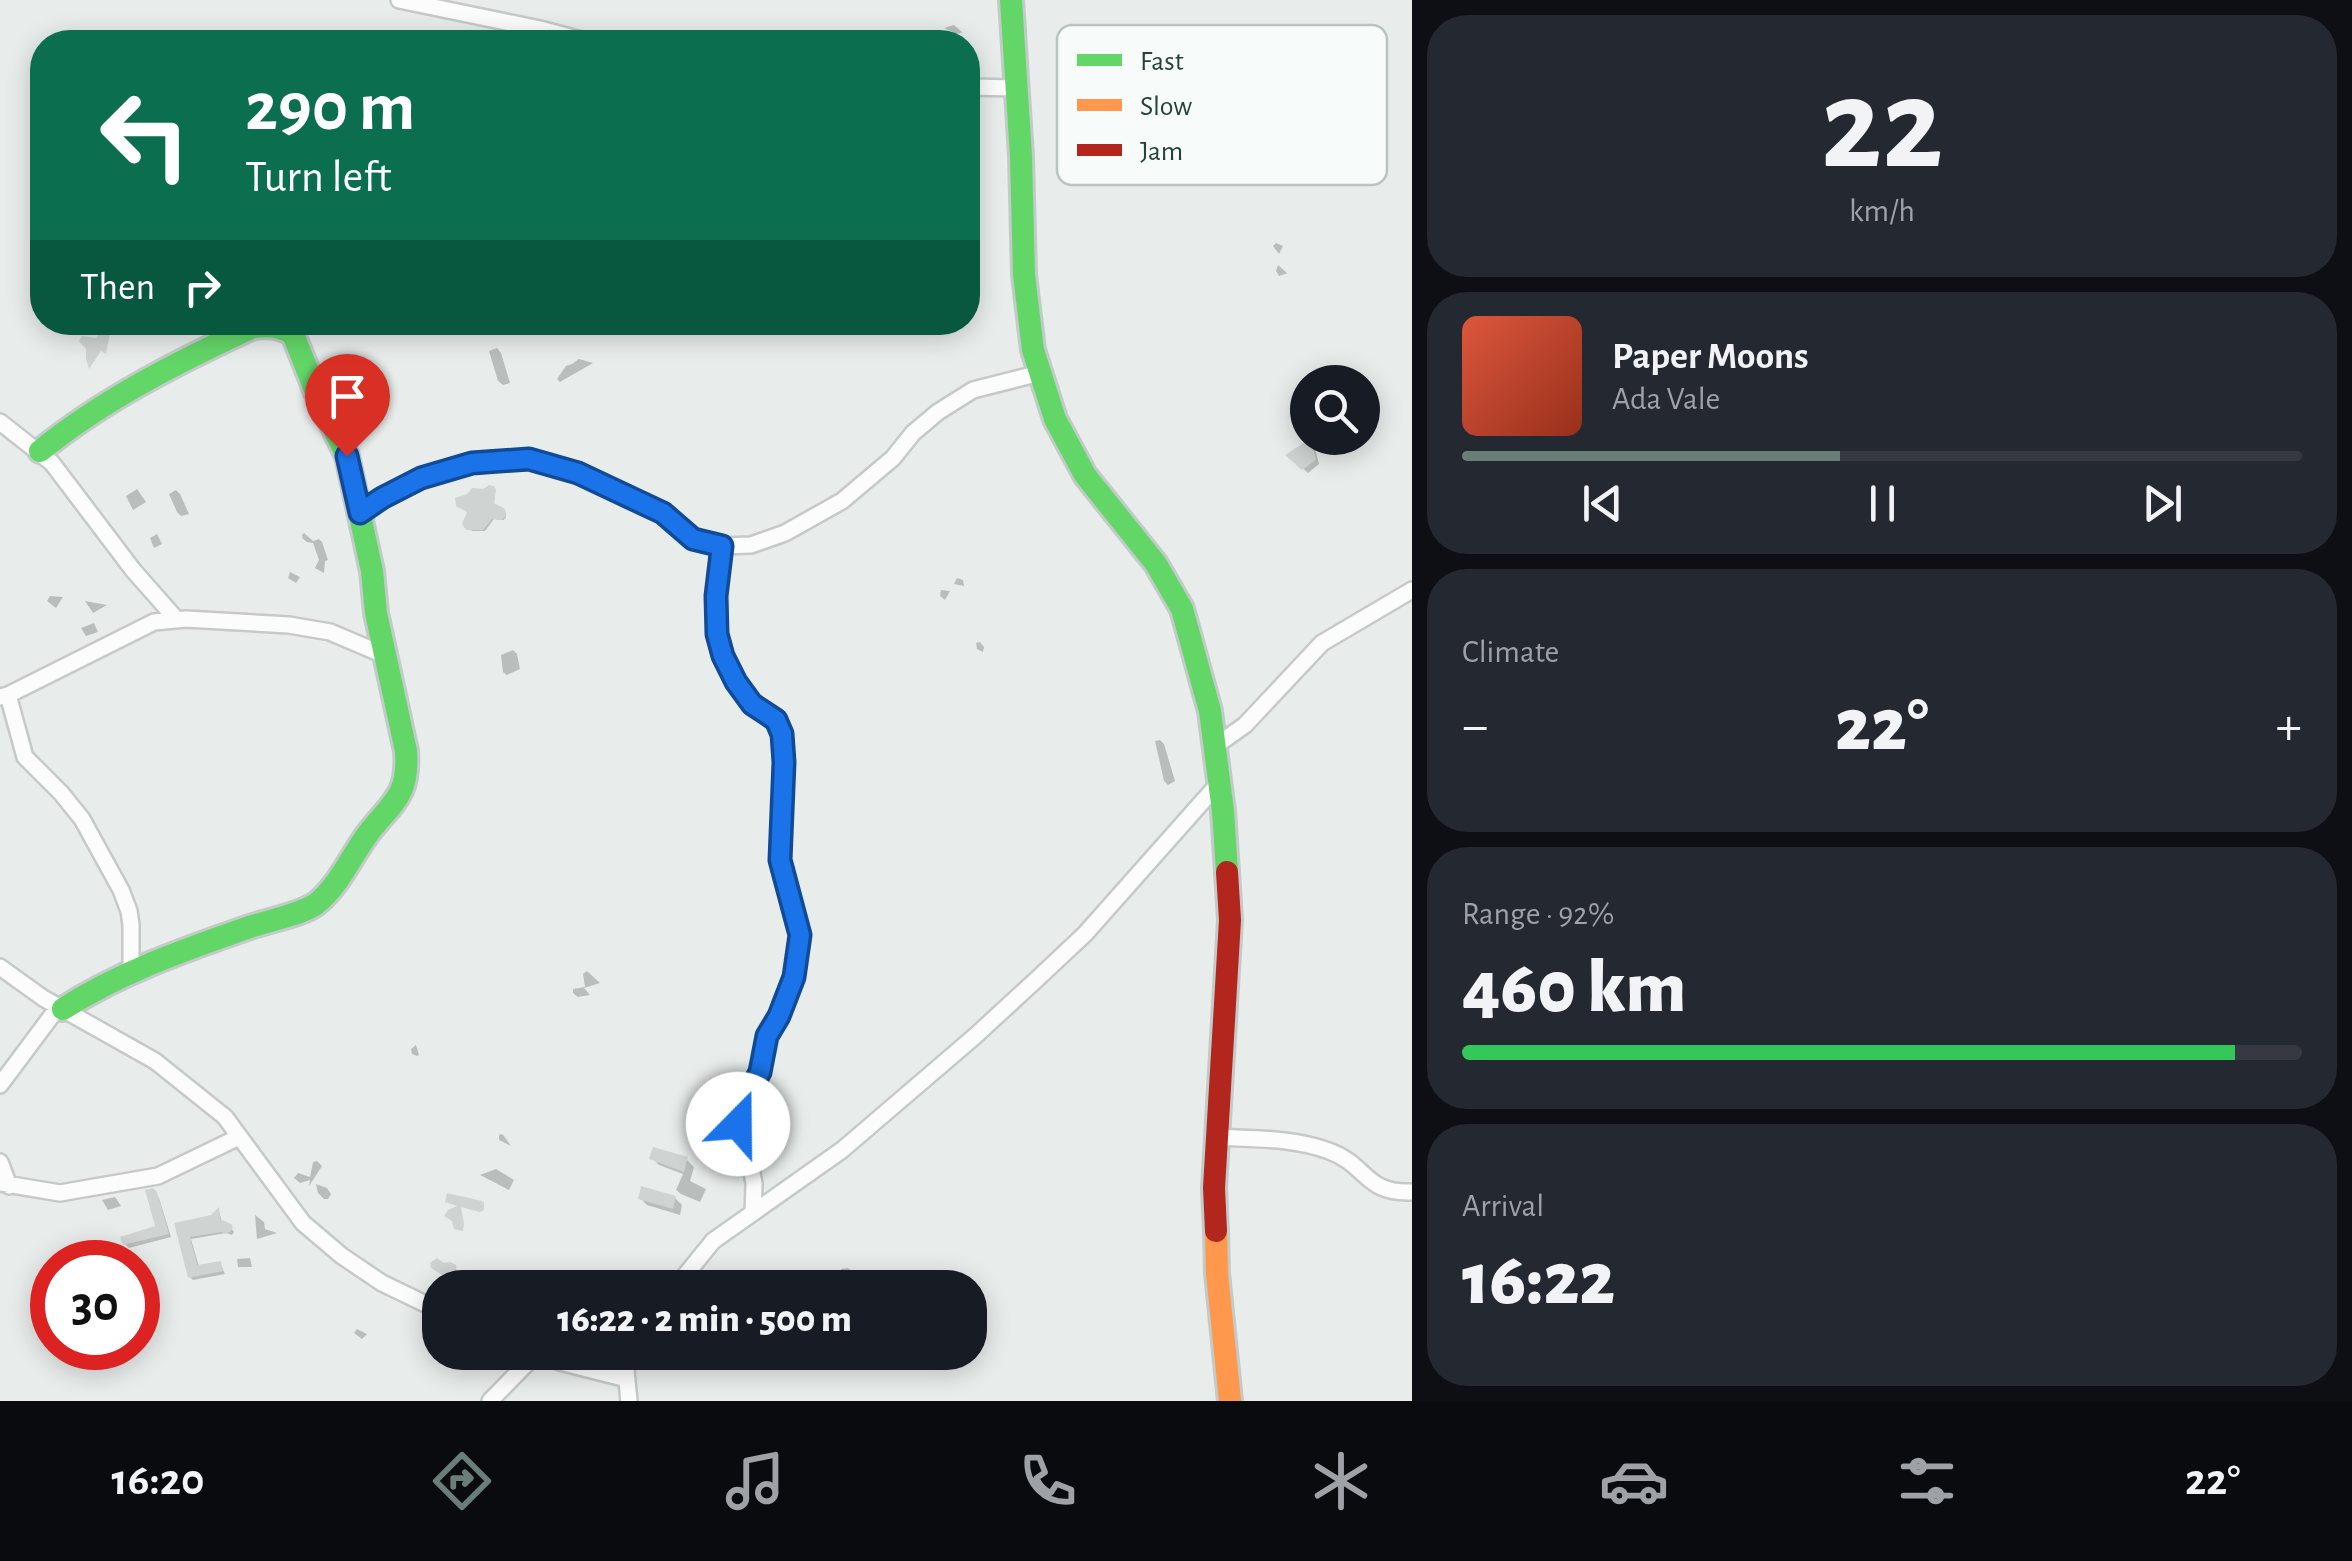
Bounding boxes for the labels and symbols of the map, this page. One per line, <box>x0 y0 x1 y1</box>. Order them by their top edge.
legend <box>1057 25 1387 185</box>
text: Fast <box>1140 48 1184 76</box>
text: Slow <box>1140 93 1192 121</box>
text: Jam <box>1140 138 1183 166</box>
pin <box>305 354 390 457</box>
position arrow <box>686 1072 790 1176</box>
speed limit sign: 30 <box>30 1240 160 1370</box>

